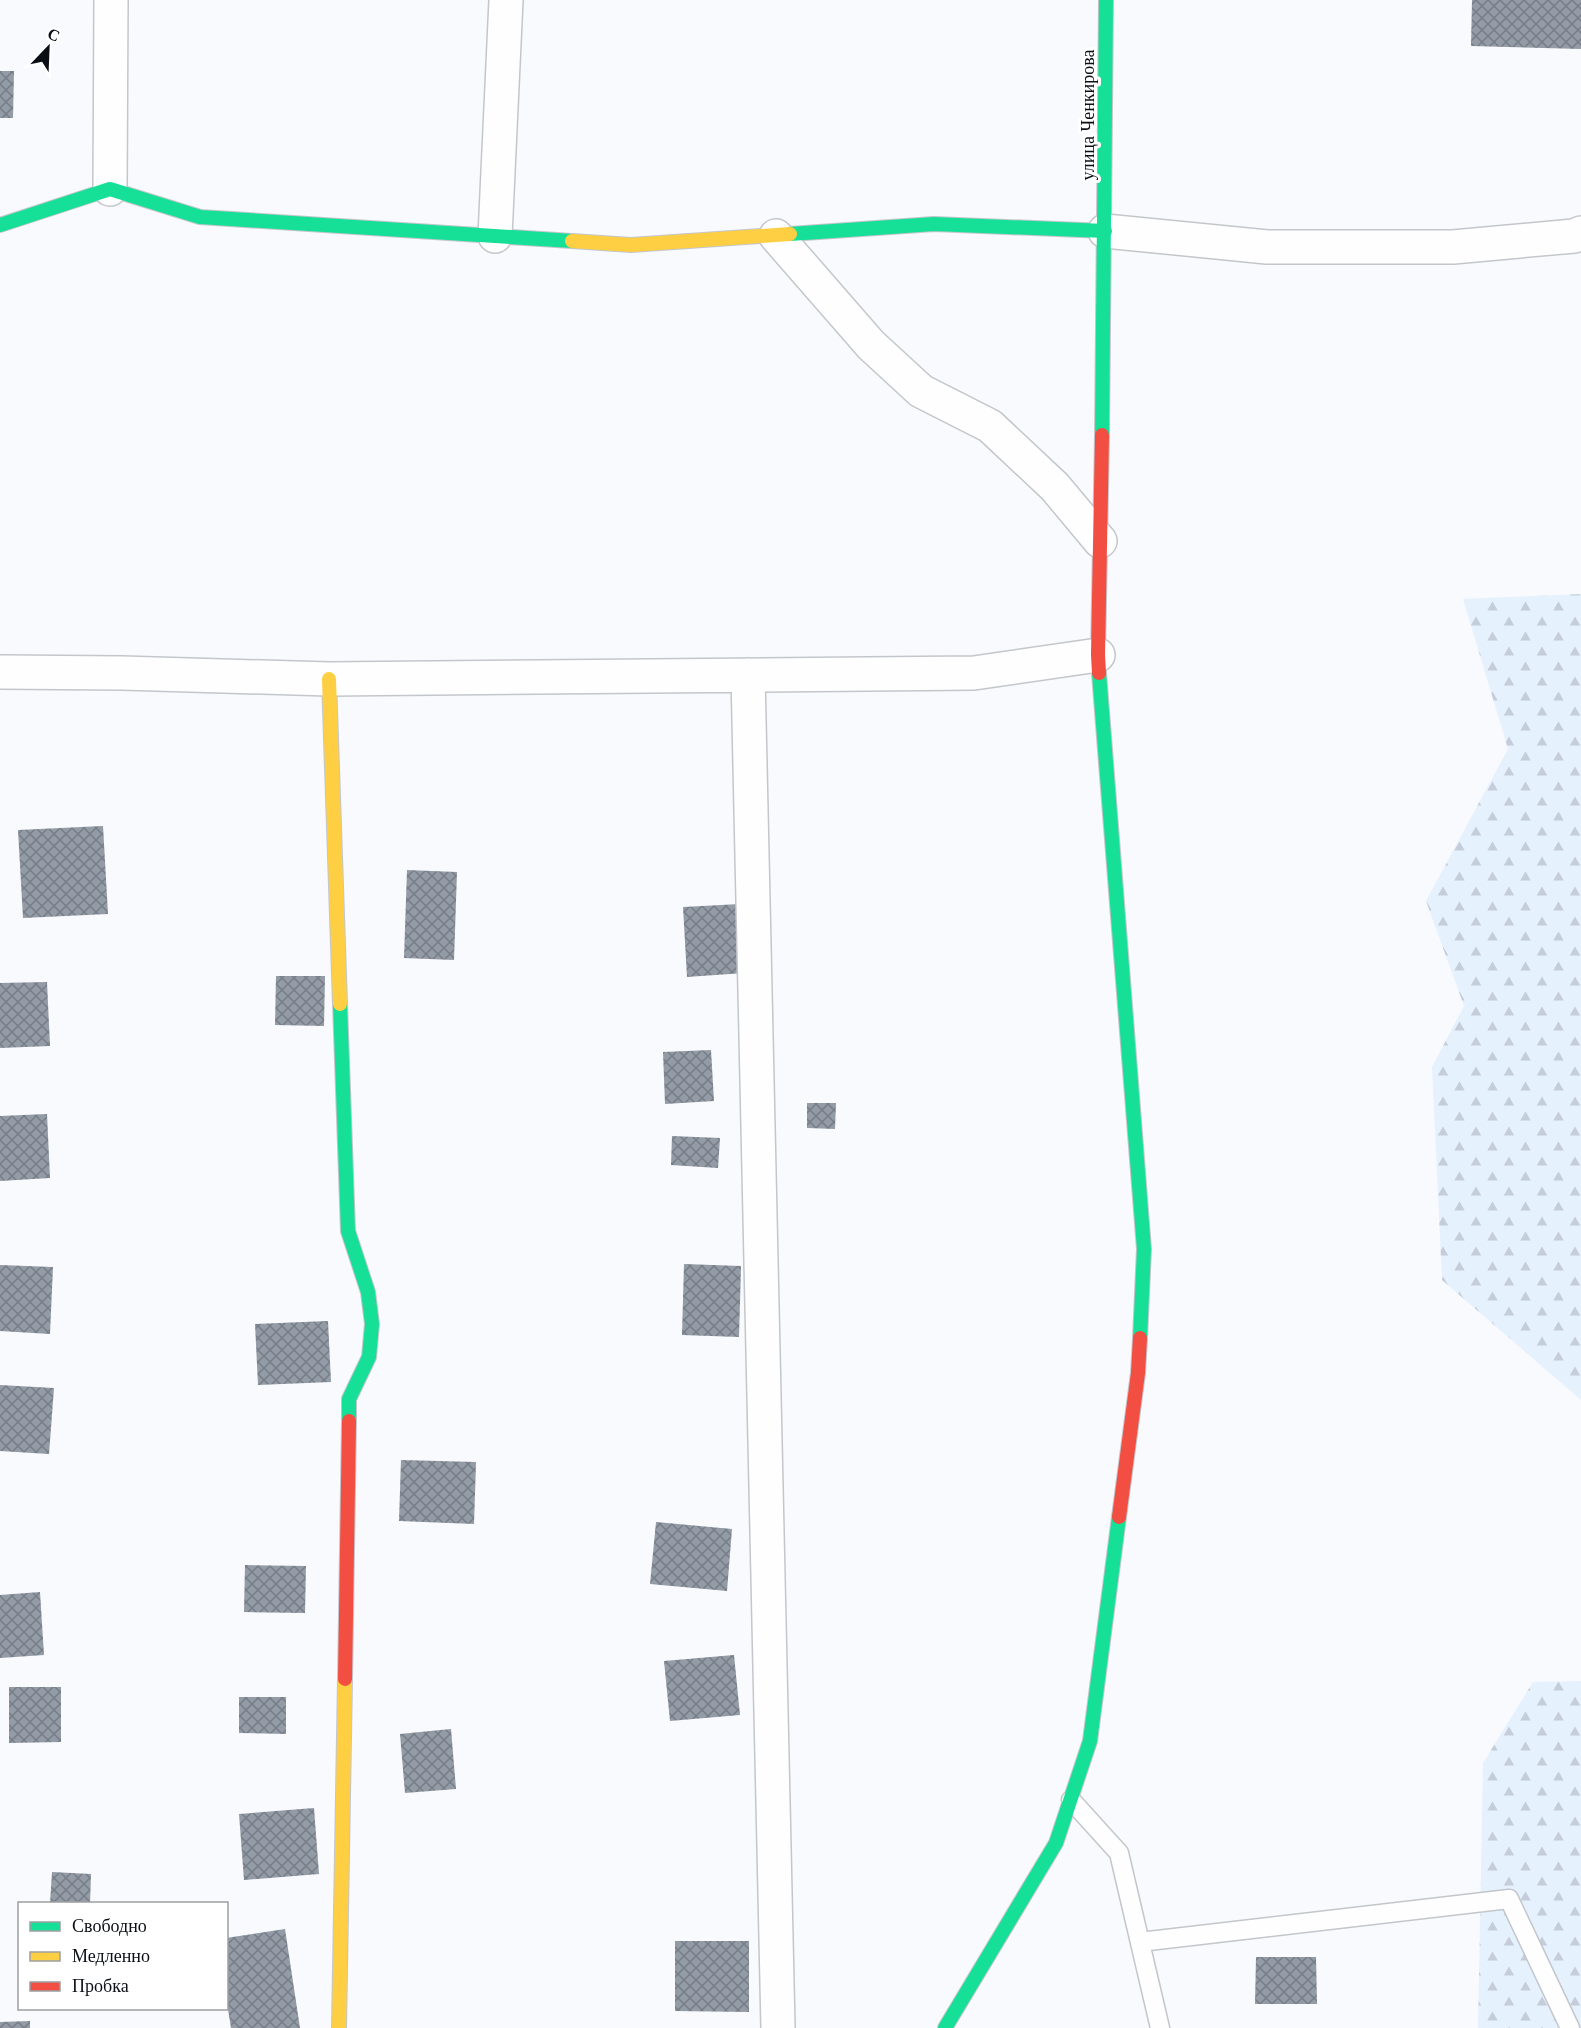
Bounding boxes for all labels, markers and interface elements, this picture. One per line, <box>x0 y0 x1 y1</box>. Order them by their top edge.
north arrow <box>18 18 78 78</box>
text: С <box>45 25 62 45</box>
street label: улица Ченкирова <box>1078 50 1098 180</box>
legend <box>18 1902 228 2010</box>
text: Свободно <box>72 1916 147 1936</box>
text: Медленно <box>72 1946 150 1966</box>
text: Пробка <box>72 1976 129 1996</box>

